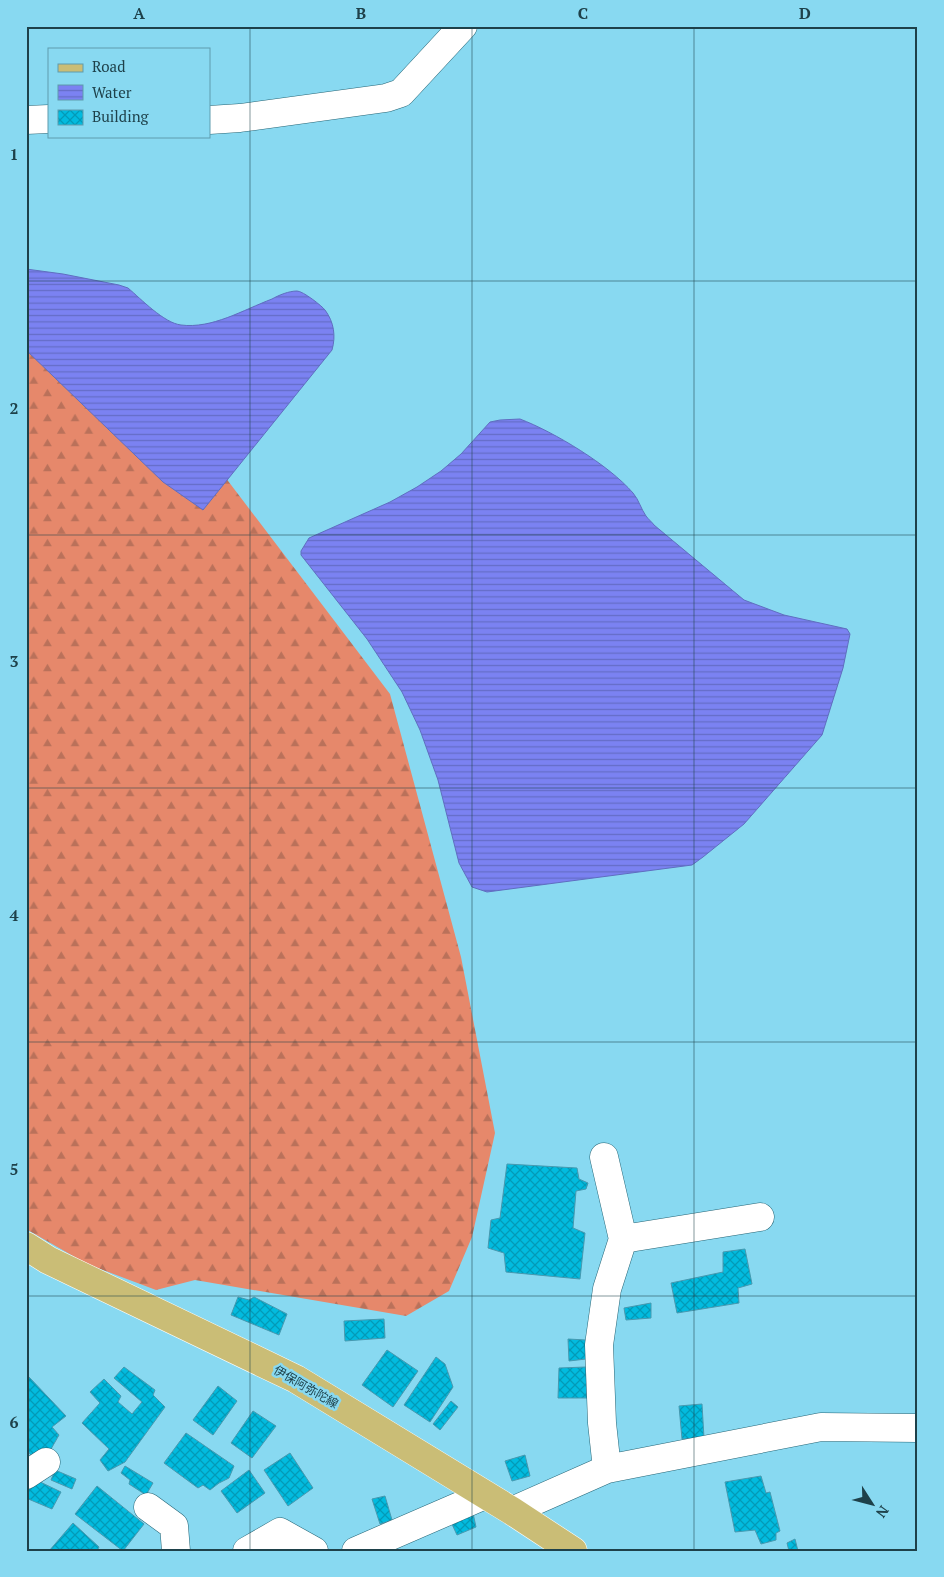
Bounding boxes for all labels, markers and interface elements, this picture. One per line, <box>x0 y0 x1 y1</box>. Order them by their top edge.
text: A <box>133 2 145 24</box>
text: B <box>356 2 366 24</box>
text: C <box>578 2 588 24</box>
text: D <box>799 2 811 24</box>
legend <box>48 48 210 138</box>
text: Road <box>92 56 125 76</box>
text: Water <box>92 82 132 102</box>
text: Building <box>92 106 150 126</box>
text: 1 <box>9 143 19 165</box>
text: 2 <box>9 397 19 419</box>
text: 3 <box>9 650 19 672</box>
text: 4 <box>9 904 19 926</box>
text: 5 <box>9 1158 19 1180</box>
street label: 伊保阿弥陀線 <box>271 1362 341 1411</box>
text: 6 <box>9 1411 19 1433</box>
north arrow <box>846 1480 896 1530</box>
text: N <box>872 1502 894 1522</box>

